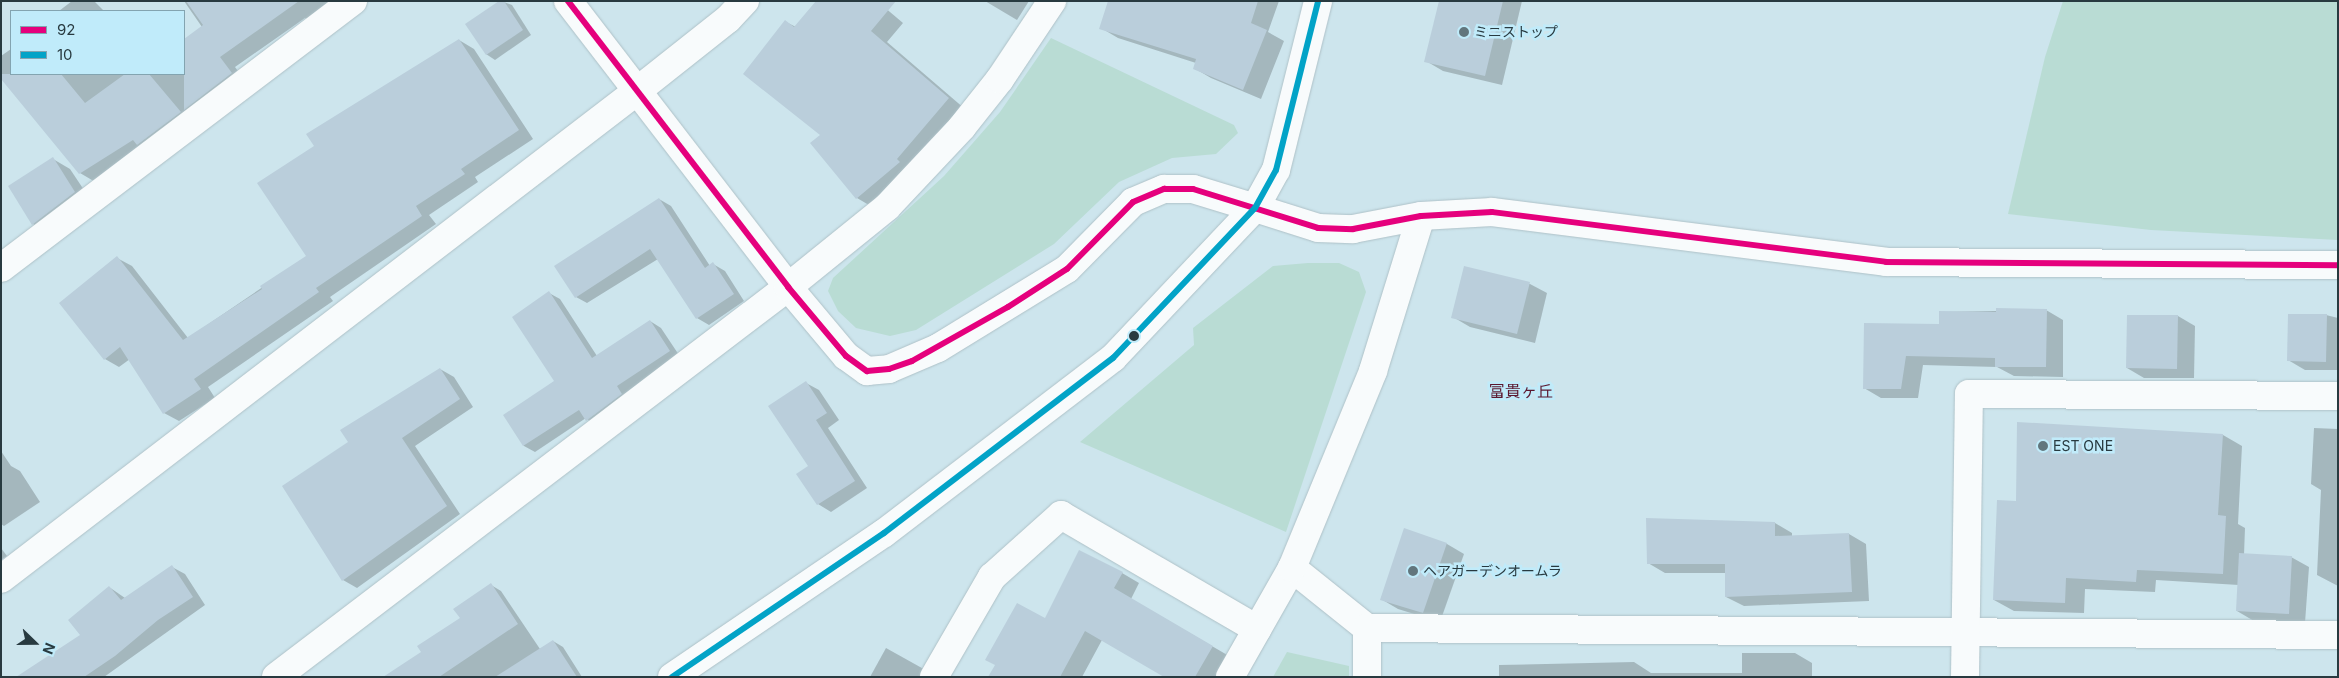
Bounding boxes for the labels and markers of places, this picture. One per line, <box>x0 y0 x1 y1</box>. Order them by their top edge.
place label: ミニストップ <box>1474 24 1558 40</box>
marker: ミニストップ <box>1458 26 1470 38</box>
unlabelled marker <box>1129 331 1139 341</box>
place label: EST ONE <box>2053 438 2113 454</box>
marker: EST ONE <box>2037 440 2049 452</box>
place label: ヘアガーデンオームラ <box>1423 563 1563 579</box>
marker: ヘアガーデンオームラ <box>1407 565 1419 577</box>

